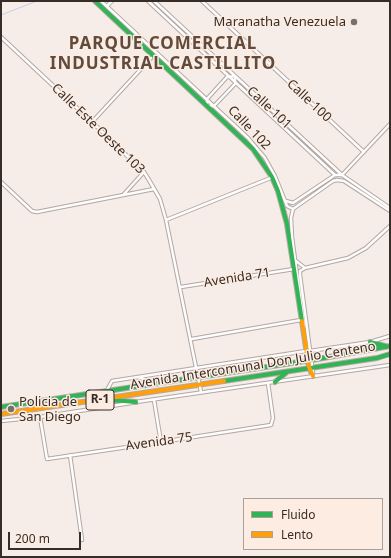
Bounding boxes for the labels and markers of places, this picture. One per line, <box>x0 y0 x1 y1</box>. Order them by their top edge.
place label: Maranatha Venezuela <box>214 14 346 30</box>
marker: Maranatha Venezuela <box>349 17 359 27</box>
place label: Policia de San Diego <box>19 394 81 425</box>
marker: Policia de San Diego <box>6 404 16 414</box>

